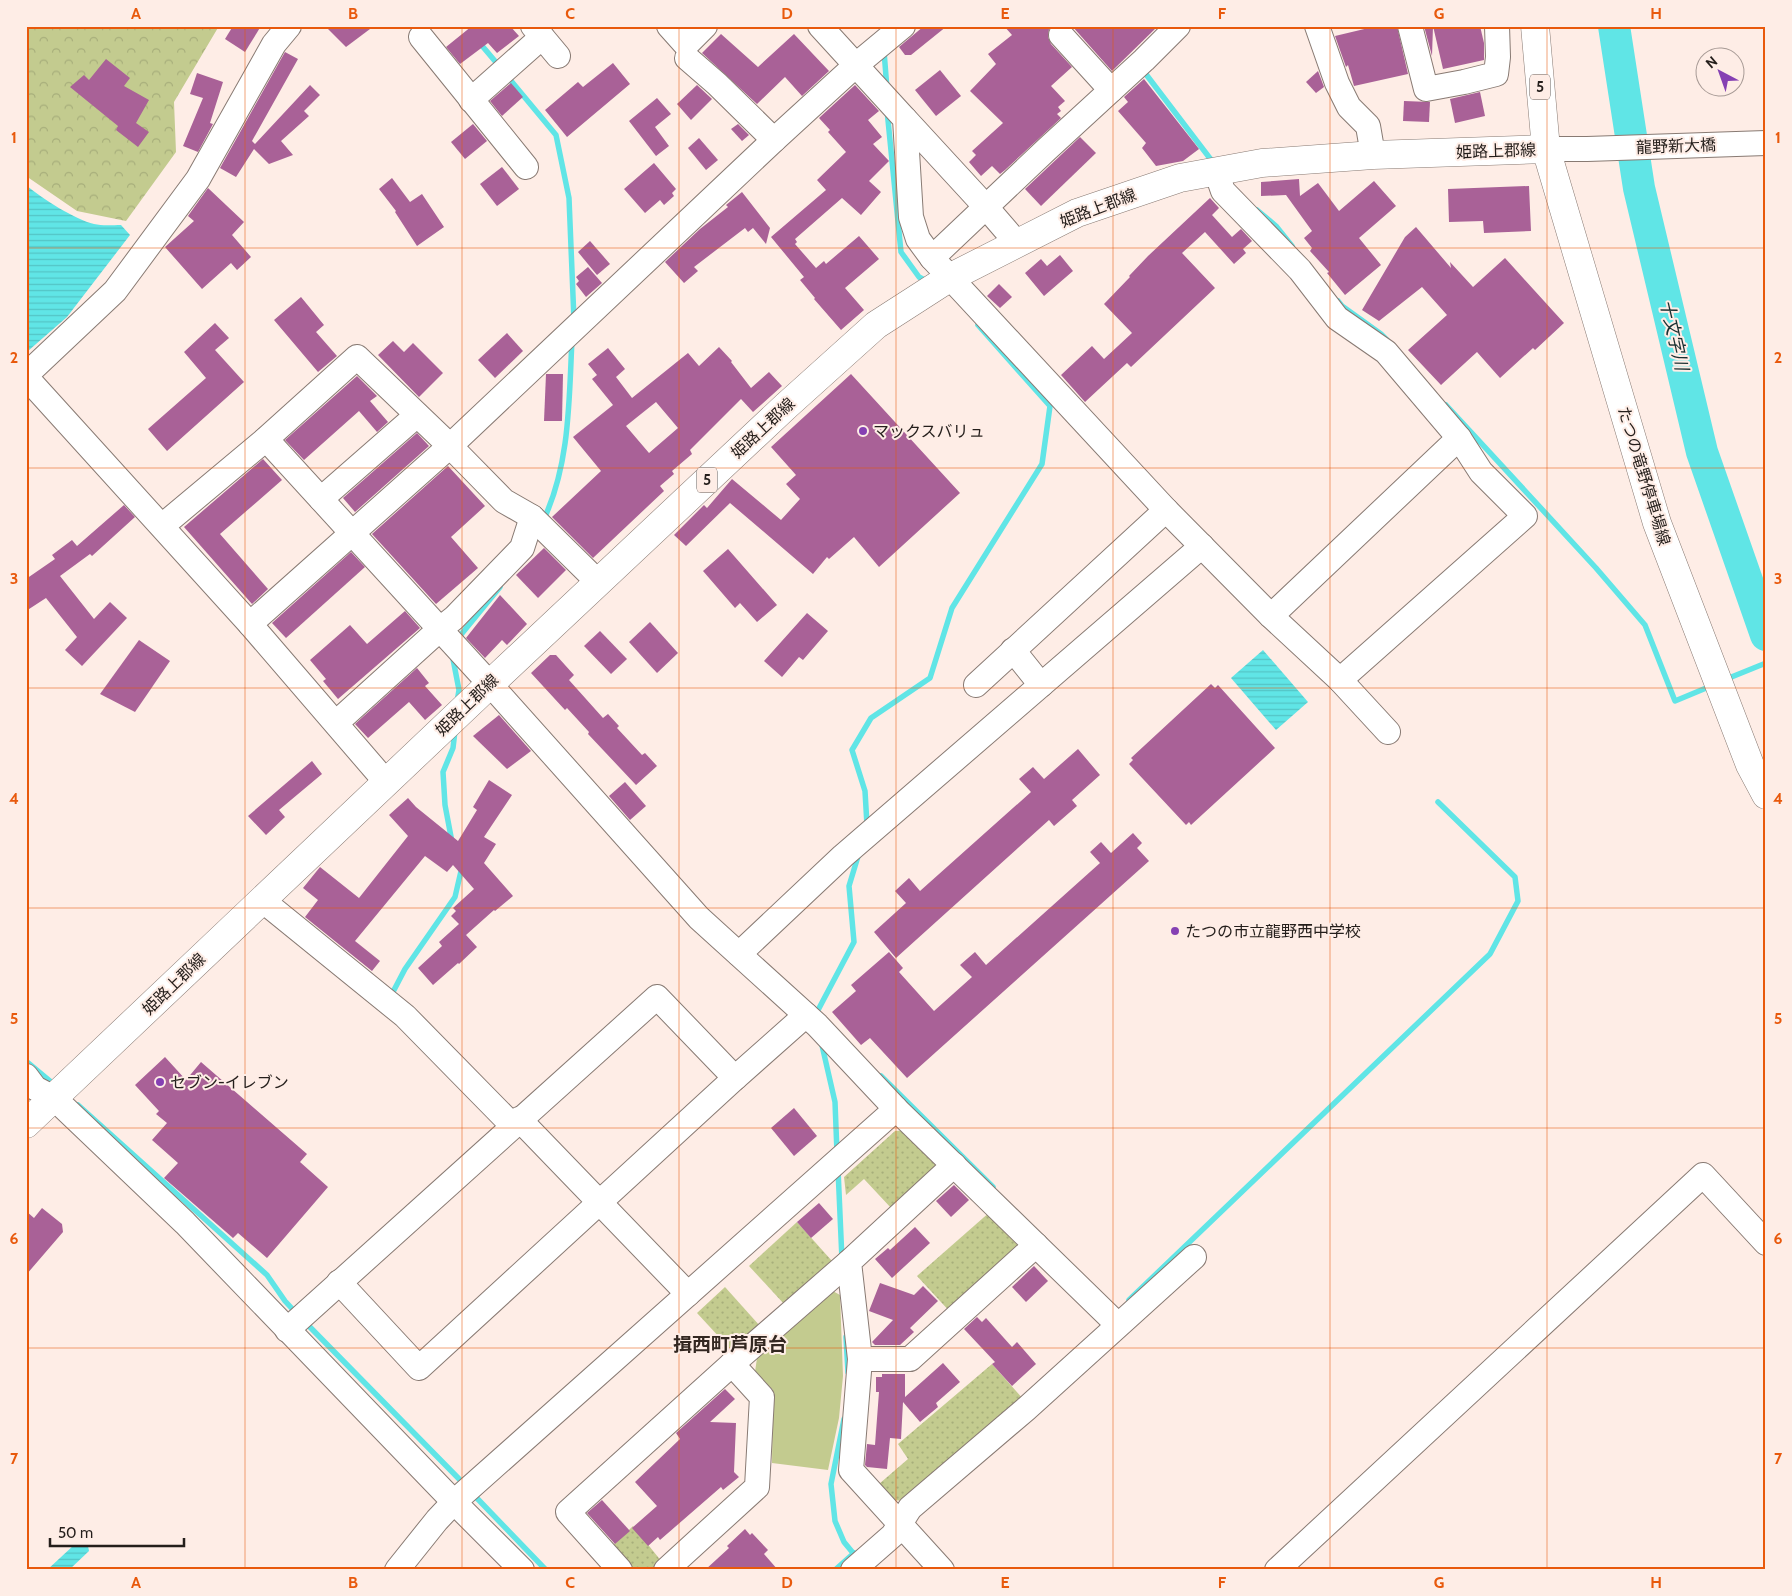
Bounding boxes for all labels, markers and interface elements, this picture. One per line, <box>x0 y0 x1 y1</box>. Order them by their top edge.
text: A <box>131 4 141 23</box>
text: B <box>348 4 358 23</box>
text: C <box>565 4 575 23</box>
text: D <box>781 4 793 23</box>
text: E <box>1000 4 1010 23</box>
text: F <box>1218 4 1227 23</box>
text: G <box>1434 4 1444 23</box>
text: H <box>1650 4 1662 23</box>
north arrow <box>1694 48 1744 98</box>
text: N <box>1702 52 1721 72</box>
road number: 5 <box>1530 74 1550 100</box>
text: 1 <box>11 128 17 147</box>
text: 1 <box>1775 128 1781 147</box>
street label: 龍野新大橋 <box>1636 135 1716 157</box>
street label: 姫路上郡線 <box>1456 140 1536 162</box>
street label: 姫路上郡線 <box>1057 185 1139 231</box>
water label: 十文字川 <box>1655 297 1693 375</box>
text: 2 <box>10 348 18 367</box>
text: 2 <box>1774 348 1782 367</box>
street label: 姫路上郡線 <box>727 394 799 462</box>
street label: たつの竜野停車場線 <box>1614 404 1674 548</box>
place label: マックスバリュ <box>873 422 985 441</box>
marker: マックスバリュ <box>857 425 869 437</box>
road number: 5 <box>697 468 717 492</box>
text: 3 <box>10 569 18 588</box>
text: 3 <box>1774 569 1782 588</box>
street label: 姫路上郡線 <box>432 670 502 740</box>
text: 4 <box>9 789 19 808</box>
text: 4 <box>1773 789 1783 808</box>
place label: たつの市立龍野西中学校 <box>1185 922 1361 941</box>
marker: たつの市立龍野西中学校 <box>1169 925 1181 937</box>
street label: 姫路上郡線 <box>139 949 209 1019</box>
text: 5 <box>10 1009 18 1028</box>
text: 5 <box>1774 1009 1782 1028</box>
place label: セブン-イレブン <box>170 1073 289 1092</box>
marker: セブン-イレブン <box>154 1076 166 1088</box>
text: 6 <box>10 1229 19 1248</box>
text: 6 <box>1774 1229 1783 1248</box>
district label: 揖西町芦原台 <box>673 1333 787 1356</box>
text: 7 <box>10 1449 19 1468</box>
text: 7 <box>1774 1449 1783 1468</box>
scale bar <box>50 1516 184 1548</box>
text: 50 m <box>58 1524 93 1542</box>
text: A <box>131 1573 141 1592</box>
text: B <box>348 1573 358 1592</box>
text: C <box>565 1573 575 1592</box>
text: D <box>781 1573 793 1592</box>
text: E <box>1000 1573 1010 1592</box>
text: F <box>1218 1573 1227 1592</box>
text: G <box>1434 1573 1444 1592</box>
text: H <box>1650 1573 1662 1592</box>

